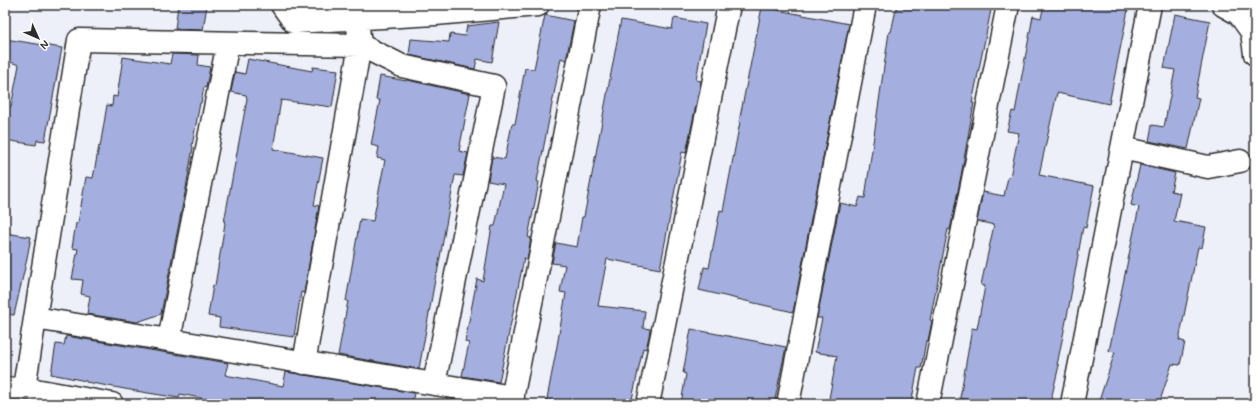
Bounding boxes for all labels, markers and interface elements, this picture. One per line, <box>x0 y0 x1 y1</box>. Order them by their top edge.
north arrow <box>18 18 58 58</box>
text: N <box>37 37 52 52</box>

